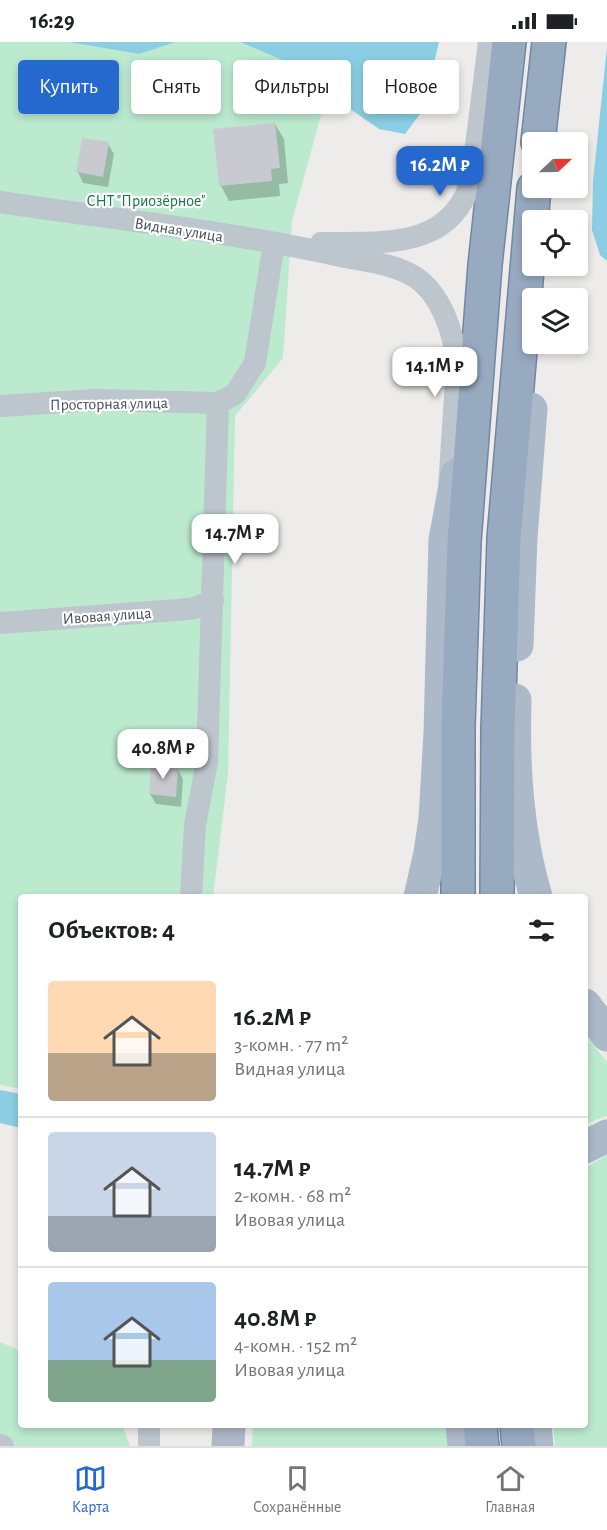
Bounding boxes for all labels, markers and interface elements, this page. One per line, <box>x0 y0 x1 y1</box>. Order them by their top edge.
text: 16:29 <box>30 10 75 32</box>
chip: Купить <box>18 60 119 114</box>
chip: Снять <box>131 60 221 114</box>
chip: Фильтры <box>233 60 351 114</box>
chip: Новое <box>363 60 459 114</box>
north arrow <box>522 132 588 198</box>
map controls <box>522 132 588 354</box>
pin: 16.2M ₽ <box>385 146 495 197</box>
text: 16.2M ₽ <box>410 155 470 175</box>
park label: СНТ "Приозёрное" <box>87 193 205 209</box>
button: locate <box>522 210 588 276</box>
street label: Видная улица <box>133 215 224 246</box>
button: layers <box>522 288 588 354</box>
pin: 14.1M ₽ <box>380 347 490 398</box>
text: 14.1M ₽ <box>406 356 464 376</box>
street label: Просторная улица <box>50 395 168 414</box>
pin: 14.7M ₽ <box>180 514 290 565</box>
text: 14.7M ₽ <box>206 523 264 543</box>
street label: Ивовая улица <box>62 605 152 628</box>
pin: 40.8M ₽ <box>108 729 218 780</box>
text: 40.8M ₽ <box>131 738 195 758</box>
icon: filters <box>525 914 558 947</box>
text: Объектов: 4 <box>48 917 175 943</box>
text: 16.2M ₽ <box>234 1004 311 1030</box>
icon: home <box>96 1005 168 1077</box>
text: 3-комн. · 77 m² <box>234 1035 348 1055</box>
text: Видная улица <box>234 1059 345 1079</box>
text: 14.7M ₽ <box>234 1155 310 1181</box>
icon: home <box>96 1156 168 1228</box>
text: 2-комн. · 68 m² <box>234 1186 351 1206</box>
text: Ивовая улица <box>234 1210 345 1230</box>
text: 40.8M ₽ <box>234 1305 316 1331</box>
icon: home <box>96 1306 168 1378</box>
text: 4-комн. · 152 m² <box>234 1336 357 1356</box>
text: Ивовая улица <box>234 1360 345 1380</box>
tab: Карта <box>72 1462 109 1517</box>
tab: Сохранённые <box>253 1462 341 1517</box>
tab: Главная <box>485 1462 535 1517</box>

